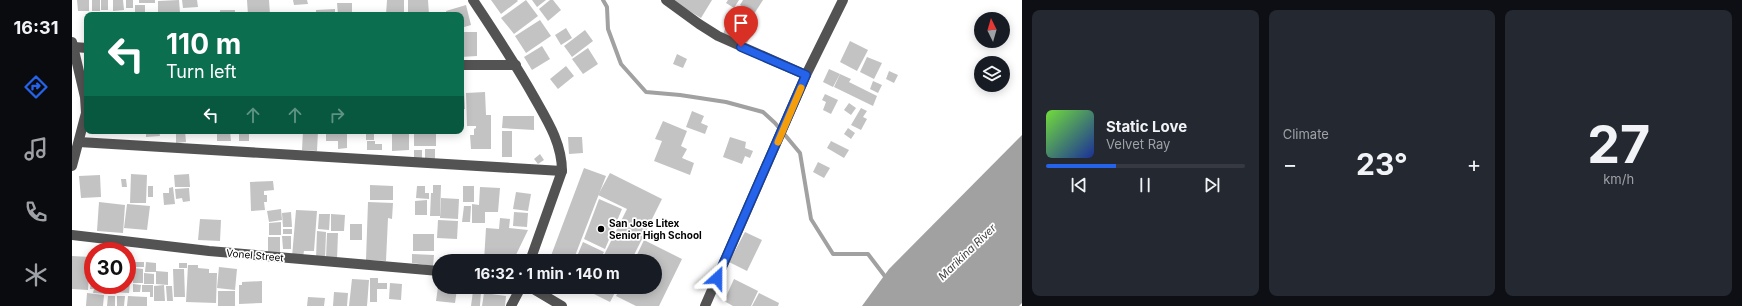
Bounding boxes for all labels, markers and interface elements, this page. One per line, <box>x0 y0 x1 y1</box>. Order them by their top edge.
pin <box>724 6 758 47</box>
icon: arrive <box>730 12 752 34</box>
north arrow <box>974 12 1010 48</box>
map controls <box>974 12 1010 92</box>
text: 16:31 <box>14 17 58 38</box>
text: 110 m <box>166 27 241 61</box>
icon: left <box>100 28 152 80</box>
button: layers <box>974 56 1010 92</box>
text: Turn left <box>166 61 236 82</box>
icon: directions <box>22 73 50 101</box>
icon: left <box>200 104 222 126</box>
icon: ahead <box>242 104 264 126</box>
icon: ahead <box>284 104 306 126</box>
icon: right <box>326 104 348 126</box>
text: 27 <box>1587 113 1650 176</box>
text: Static Love <box>1106 117 1187 136</box>
text: Climate <box>1283 126 1329 142</box>
icon: music <box>22 135 50 163</box>
text: Velvet Ray <box>1106 136 1170 152</box>
text: 23° <box>1356 146 1408 182</box>
text: − <box>1283 151 1297 177</box>
text: + <box>1467 151 1481 177</box>
text: km/h <box>1603 171 1634 187</box>
icon: previous <box>1068 174 1090 196</box>
icon: pause <box>1134 174 1156 196</box>
icon: next <box>1201 174 1223 196</box>
icon: phone <box>22 198 50 226</box>
place label: San Jose Litex Senior High School <box>609 217 702 242</box>
water label: Marikina River <box>935 220 999 283</box>
marker: San Jose Litex Senior High School <box>596 224 606 234</box>
speed limit sign: 30 <box>84 242 136 294</box>
street label: Vonel Street <box>226 247 285 264</box>
position arrow <box>696 257 738 299</box>
icon: climate <box>22 261 50 289</box>
text: 16:32 · 1 min · 140 m <box>474 264 620 283</box>

